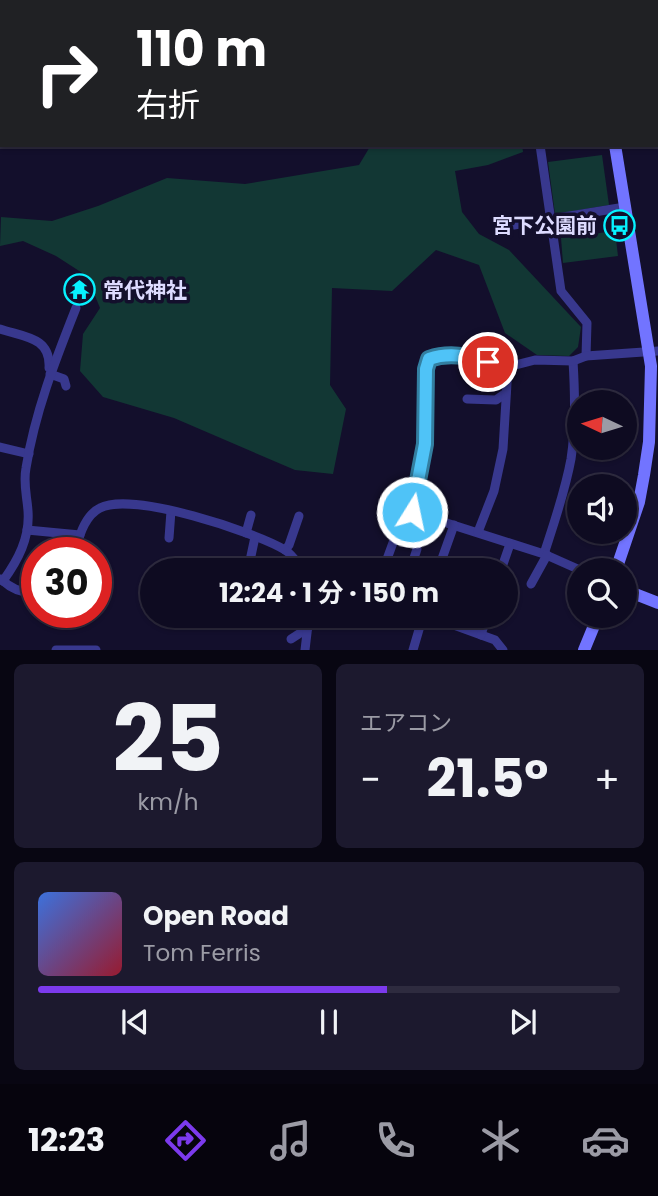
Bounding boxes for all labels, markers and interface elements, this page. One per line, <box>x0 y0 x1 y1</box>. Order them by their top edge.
text: 110 m <box>136 15 267 83</box>
icon: right <box>21 28 112 119</box>
text: 右折 <box>136 82 200 127</box>
bus stop icon: 宮下公園前 <box>603 208 637 242</box>
place label: 宮下公園前 <box>492 211 597 240</box>
temple icon: 常代神社 <box>63 273 97 307</box>
place label: 常代神社 <box>103 276 187 305</box>
pin <box>458 332 518 392</box>
icon: arrive <box>469 343 507 381</box>
north arrow <box>567 390 637 460</box>
map controls <box>567 390 637 628</box>
button: sound <box>567 474 637 544</box>
position arrow <box>375 475 449 549</box>
speed limit sign: 30 <box>21 537 112 628</box>
button: search <box>567 558 637 628</box>
text: 12:24 · 1 分 · 150 m <box>219 575 439 611</box>
text: 25 <box>112 675 224 803</box>
text: エアコン <box>360 707 452 739</box>
text: 21.5° <box>427 742 548 815</box>
text: − <box>360 753 381 806</box>
text: + <box>594 753 620 806</box>
text: km/h <box>137 786 199 818</box>
text: Open Road <box>143 898 289 934</box>
text: Tom Ferris <box>143 937 261 969</box>
icon: previous <box>116 1003 154 1041</box>
icon: pause <box>310 1003 348 1041</box>
icon: next <box>504 1003 542 1041</box>
icon: directions <box>161 1116 210 1165</box>
icon: music <box>266 1116 315 1165</box>
icon: phone <box>371 1116 420 1165</box>
icon: climate <box>476 1116 525 1165</box>
icon: car <box>581 1116 630 1165</box>
text: 12:23 <box>28 1117 105 1162</box>

